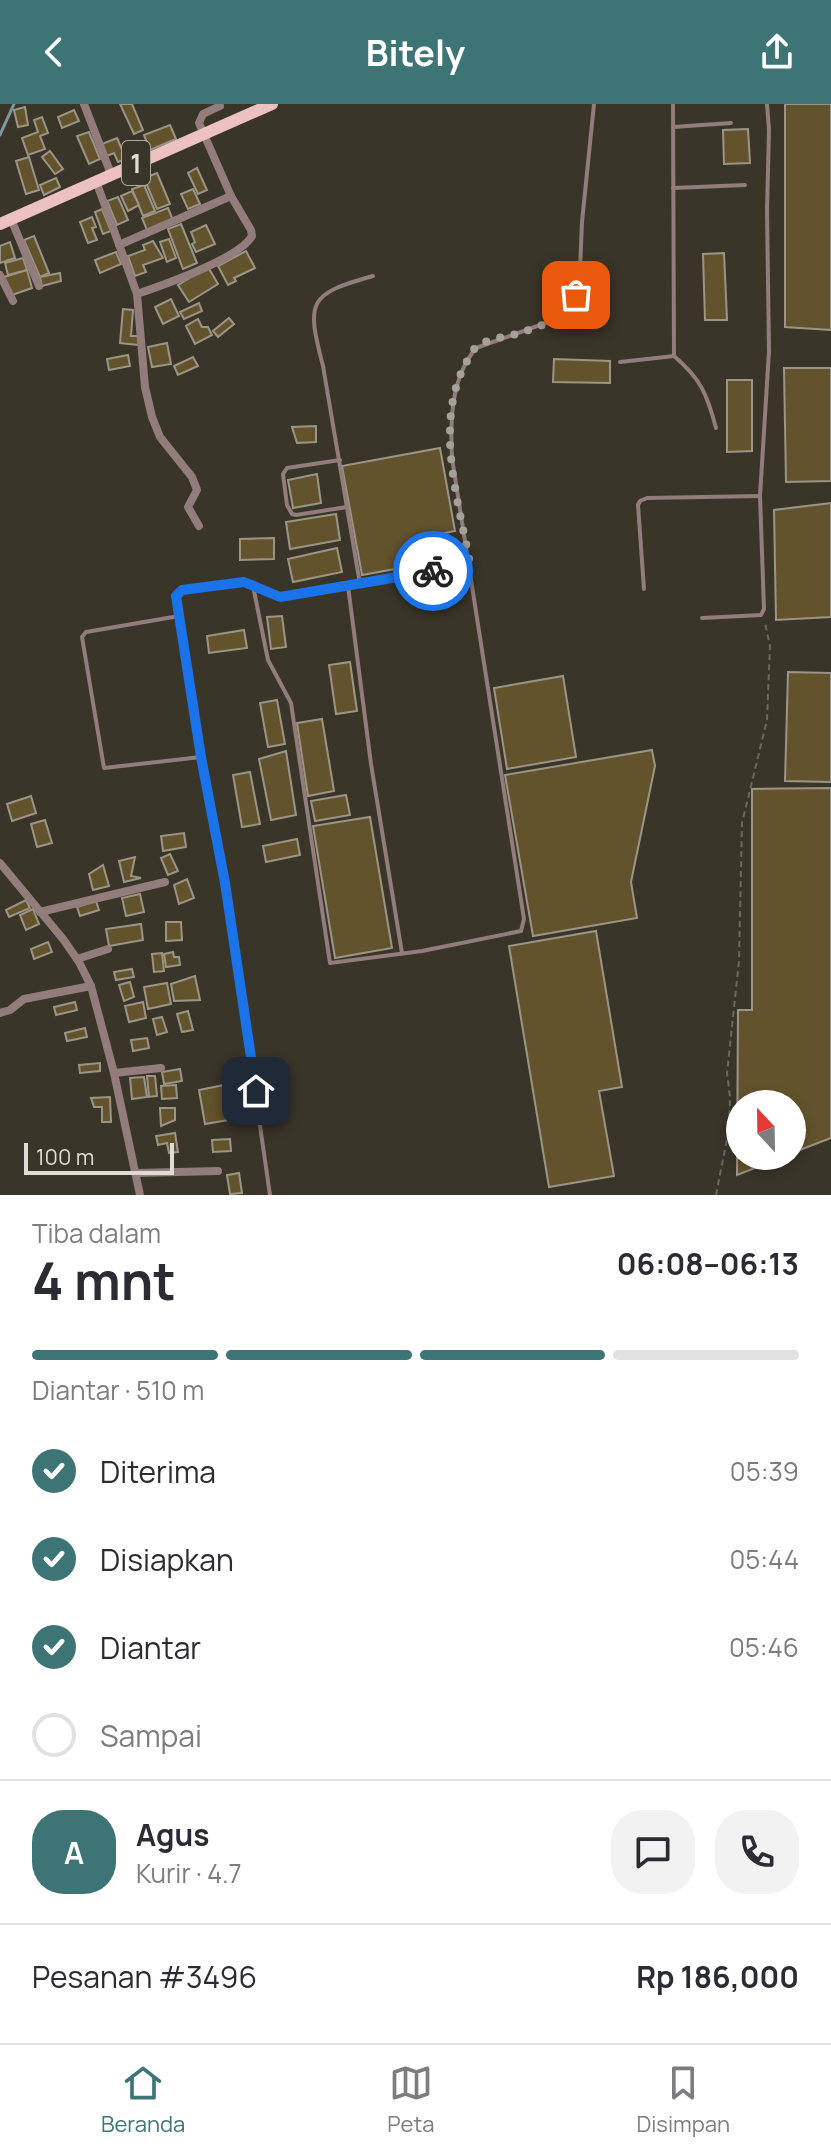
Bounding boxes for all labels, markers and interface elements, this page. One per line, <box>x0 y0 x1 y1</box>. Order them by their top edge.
text: Bitely <box>366 28 465 77</box>
icon: back <box>32 30 76 74</box>
icon: share <box>755 30 799 74</box>
road number: 1 <box>122 141 150 185</box>
pin <box>542 261 610 329</box>
icon: bag <box>554 273 598 317</box>
courier <box>393 531 473 611</box>
icon: bike <box>411 549 455 593</box>
pin <box>222 1057 290 1125</box>
icon: home <box>234 1069 278 1113</box>
north arrow <box>726 1090 806 1170</box>
map controls <box>726 1090 806 1170</box>
scale bar <box>24 1139 174 1175</box>
text: 100 m <box>36 1142 94 1172</box>
text: Tiba dalam <box>32 1215 161 1251</box>
text: 06:08–06:13 <box>617 1243 799 1284</box>
text: 4 mnt <box>32 1245 176 1316</box>
text: Diantar · 510 m <box>32 1372 204 1408</box>
icon: check <box>32 1449 76 1493</box>
text: Diterima <box>100 1451 216 1492</box>
text: 05:39 <box>730 1453 799 1489</box>
icon: check <box>32 1537 76 1581</box>
text: Disiapkan <box>100 1539 234 1580</box>
text: 05:44 <box>729 1541 799 1577</box>
icon: check <box>32 1625 76 1669</box>
text: Diantar <box>100 1627 201 1668</box>
text: 05:46 <box>729 1629 799 1665</box>
text: Sampai <box>100 1715 202 1756</box>
button: chat <box>611 1810 695 1894</box>
button: phone <box>715 1810 799 1894</box>
text: Agus <box>136 1814 210 1855</box>
text: A <box>64 1832 84 1873</box>
text: Kurir · 4.7 <box>136 1855 242 1891</box>
text: Pesanan #3496 <box>32 1956 257 1997</box>
text: Rp 186,000 <box>636 1956 799 1997</box>
tab: Beranda <box>101 2061 185 2139</box>
tab: Peta <box>387 2061 434 2139</box>
tab: Disimpan <box>636 2061 730 2139</box>

